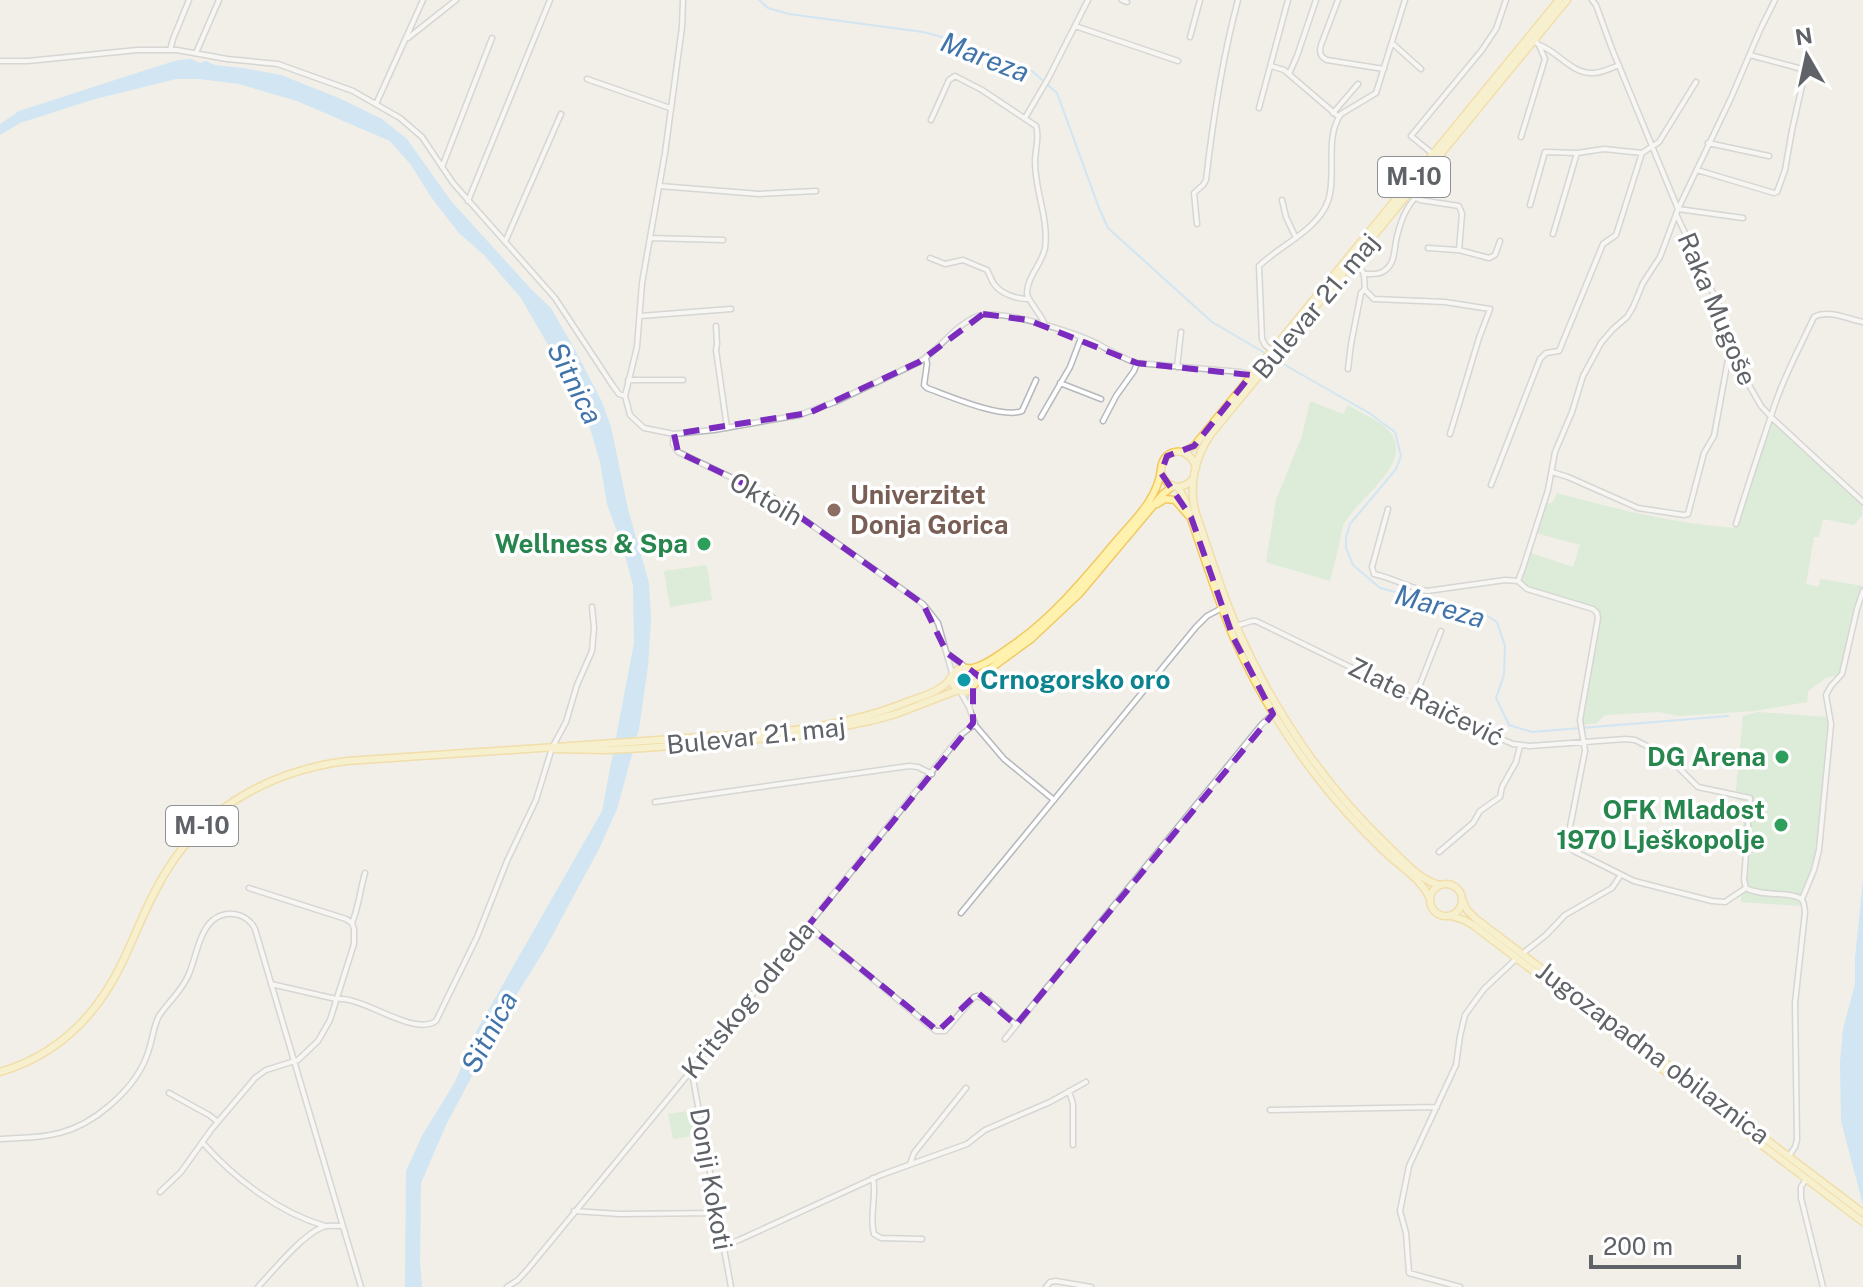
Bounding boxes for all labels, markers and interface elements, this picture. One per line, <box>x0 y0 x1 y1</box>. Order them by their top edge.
north arrow <box>1767 16 1847 96</box>
text: N <box>1793 22 1814 50</box>
water label: Mareza <box>936 25 1034 88</box>
road number: M-10 <box>1378 157 1450 197</box>
street label: Bulevar 21. maj <box>1246 227 1385 385</box>
street label: Raka Mugoše <box>1671 228 1764 390</box>
water label: Sitnica <box>541 336 610 429</box>
street label: Oktoih <box>724 465 808 532</box>
place label: Univerzitet Donja Gorica <box>850 479 1008 540</box>
marker: Univerzitet Donja Gorica <box>825 501 843 519</box>
place label: Wellness & Spa <box>495 528 688 559</box>
marker: Wellness & Spa <box>695 535 713 553</box>
water label: Mareza <box>1391 577 1489 634</box>
street label: Zlate Raičević <box>1344 651 1509 752</box>
place label: Crnogorsko oro <box>980 664 1170 695</box>
marker: Crnogorsko oro <box>955 671 973 689</box>
street label: Bulevar 21. maj <box>665 711 847 760</box>
place label: DG Arena <box>1647 741 1766 772</box>
marker: DG Arena <box>1773 748 1791 766</box>
place label: OFK Mladost 1970 Lješkopolje <box>1556 794 1765 855</box>
road number: M-10 <box>166 806 238 846</box>
marker: OFK Mladost 1970 Lješkopolje <box>1772 816 1790 834</box>
street label: Kritskog odreda <box>675 915 820 1085</box>
street label: Jugozapadna obilaznica <box>1530 955 1776 1150</box>
water label: Sitnica <box>453 985 524 1078</box>
street label: Donji Kokoti <box>684 1105 739 1252</box>
scale bar <box>1591 1219 1739 1269</box>
text: 200 m <box>1603 1232 1673 1260</box>

